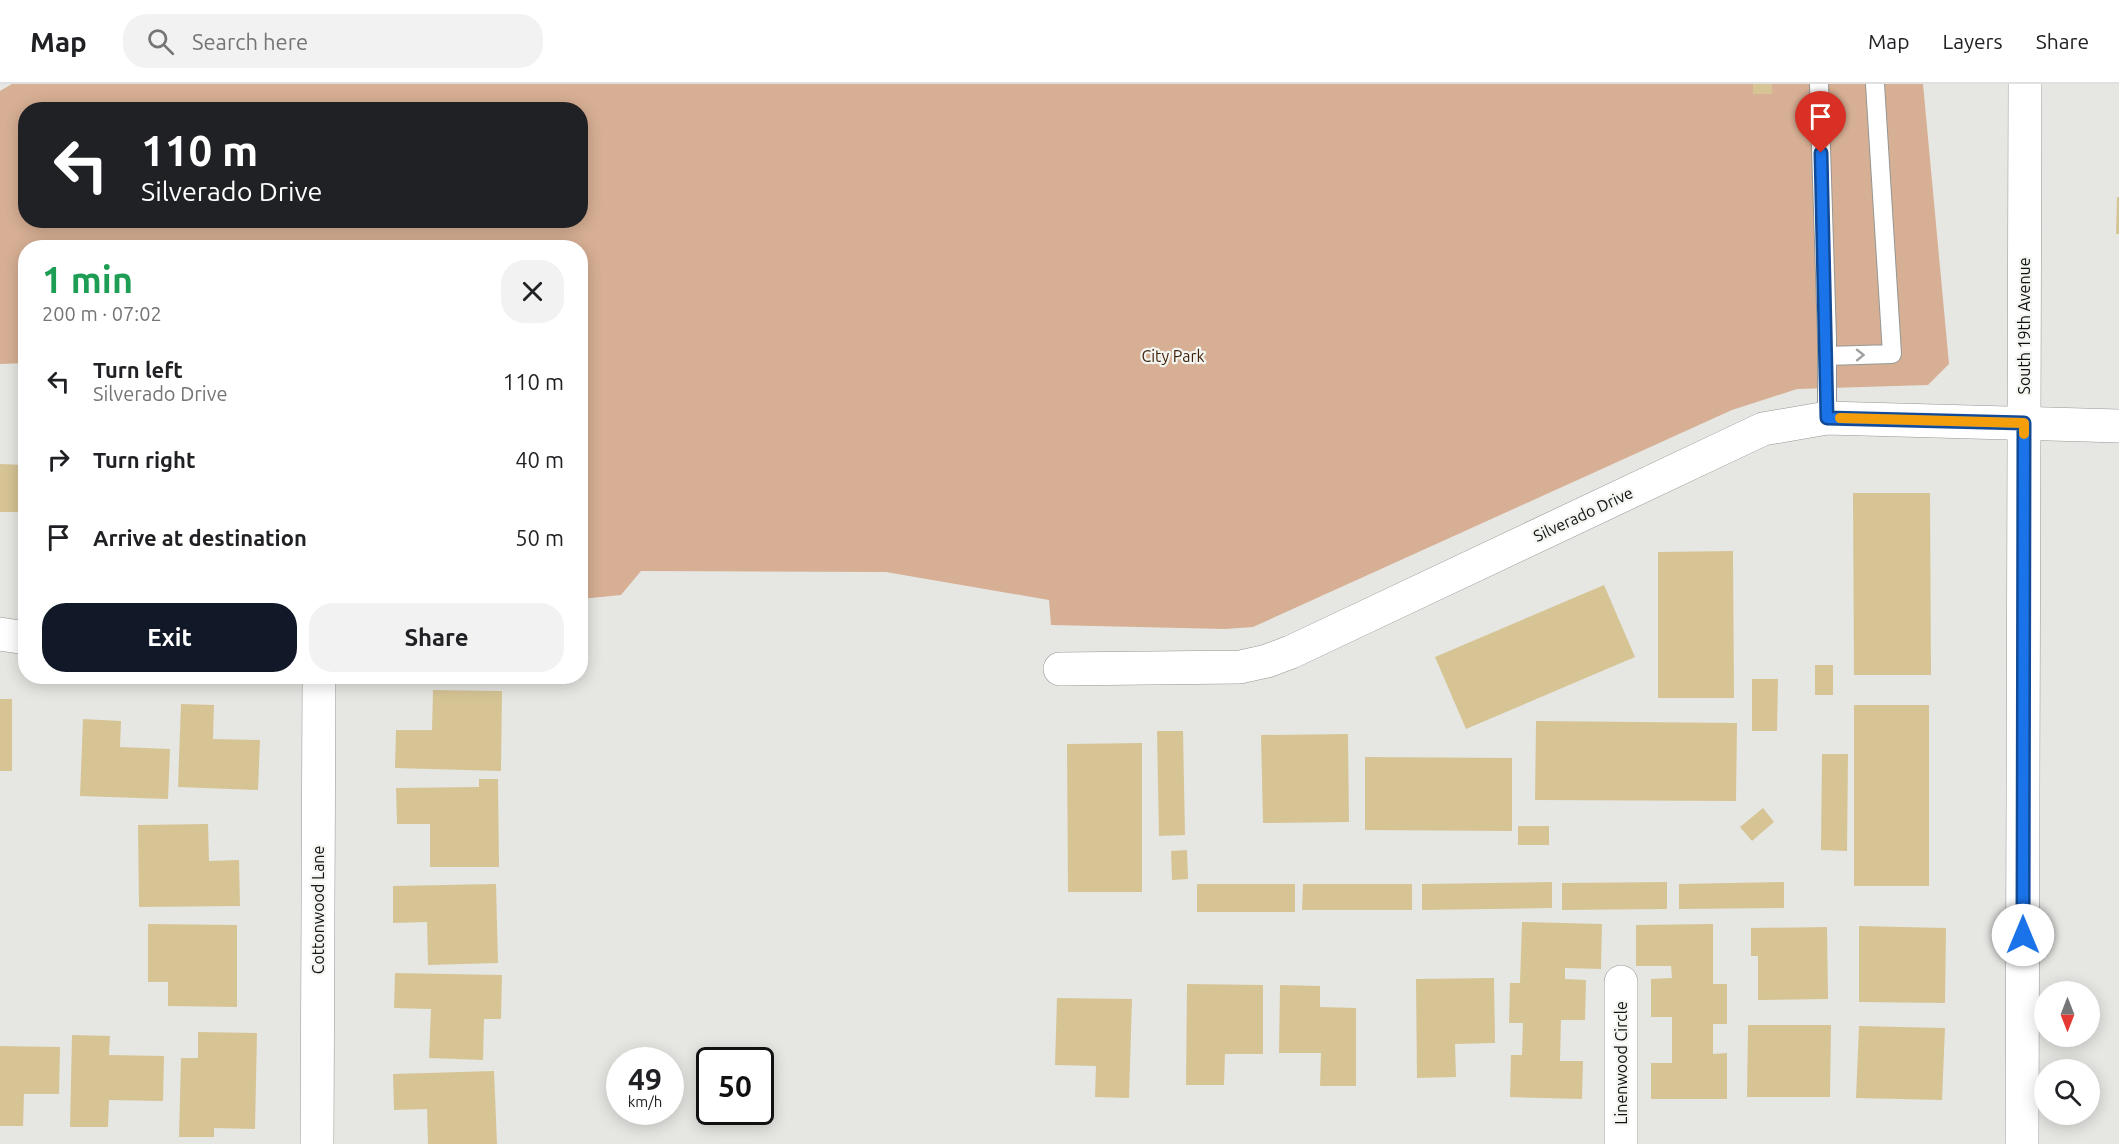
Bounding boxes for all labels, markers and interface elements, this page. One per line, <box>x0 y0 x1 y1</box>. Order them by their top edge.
search box <box>123 14 543 68</box>
icon: search <box>144 25 177 58</box>
text: Map <box>30 26 87 57</box>
text: Search here <box>192 29 308 54</box>
text: Map <box>1868 29 1909 53</box>
text: Layers <box>1942 29 2003 53</box>
text: Share <box>2036 29 2089 53</box>
pin <box>1795 91 1846 153</box>
icon: arrive <box>1804 100 1837 133</box>
icon: left <box>42 126 120 204</box>
text: 110 m <box>141 127 258 174</box>
text: Silverado Drive <box>141 176 322 206</box>
street label: South 19th Avenue <box>2015 257 2033 395</box>
text: 1 min <box>42 259 133 300</box>
button: close <box>501 260 564 323</box>
text: 200 m · 07:02 <box>42 302 162 325</box>
park label: City Park <box>1141 347 1205 365</box>
one-way arrow <box>1855 349 1864 361</box>
text: Turn left <box>93 357 183 382</box>
icon: left <box>42 365 75 398</box>
text: 110 m <box>503 369 564 394</box>
text: Silverado Drive <box>93 382 227 405</box>
icon: right <box>42 443 75 476</box>
text: Turn right <box>93 447 195 472</box>
text: 40 m <box>515 447 564 472</box>
street label: Silverado Drive <box>1530 483 1636 545</box>
icon: arrive <box>42 521 75 554</box>
text: Arrive at destination <box>93 525 307 550</box>
text: 50 m <box>515 525 564 550</box>
button: Exit <box>42 603 297 672</box>
button: Share <box>309 603 564 672</box>
street label: Cottonwood Lane <box>309 846 327 974</box>
position arrow <box>1991 903 2055 967</box>
north arrow <box>2034 981 2100 1047</box>
map controls <box>2034 981 2100 1125</box>
street label: Linenwood Circle <box>1612 1001 1630 1125</box>
speed limit sign: 50 <box>696 1047 774 1125</box>
button: search <box>2034 1059 2100 1125</box>
text: 49 <box>628 1062 662 1096</box>
text: km/h <box>628 1093 662 1110</box>

